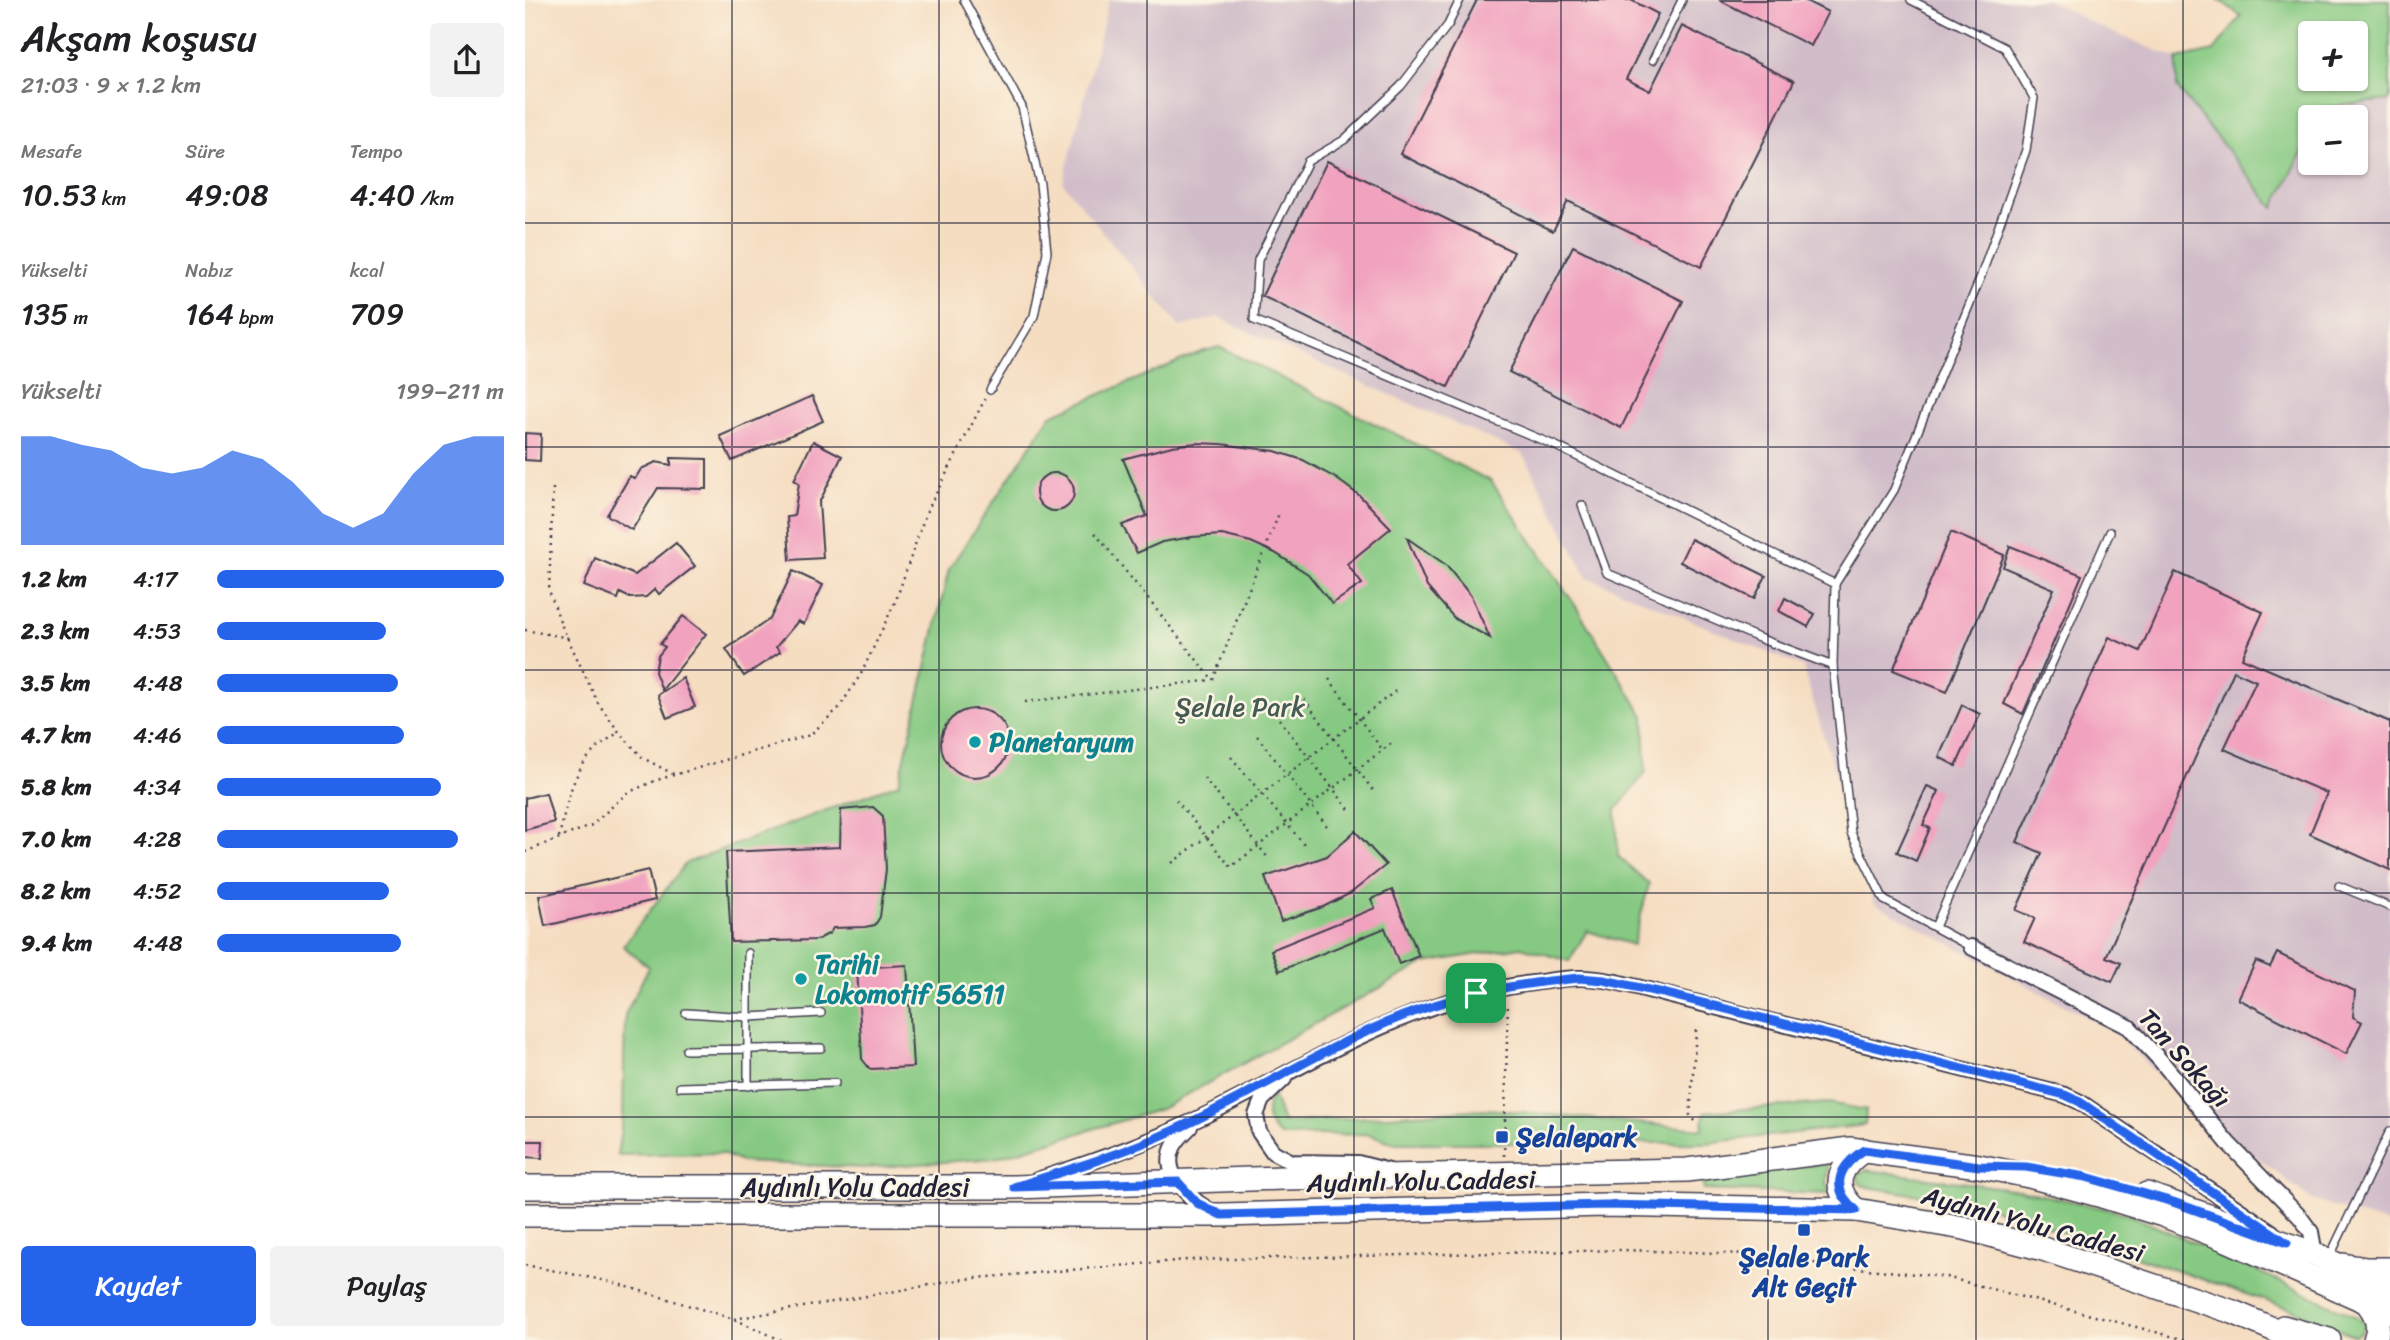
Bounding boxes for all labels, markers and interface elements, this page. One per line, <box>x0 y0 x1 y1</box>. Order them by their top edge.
text: Akşam koşusu <box>21 5 257 72</box>
map controls <box>2298 21 2368 175</box>
button: + <box>2298 21 2368 91</box>
button: share <box>430 23 504 97</box>
text: 21:03 · 9 × 1.2 km <box>21 65 201 106</box>
button: − <box>2298 105 2368 175</box>
text: Mesafe <box>21 135 82 168</box>
text: Süre <box>185 135 225 168</box>
text: Tempo <box>350 135 403 168</box>
text: 10.53 <box>21 168 97 222</box>
text: 49:08 <box>185 168 269 222</box>
text: 4:40 <box>350 168 415 222</box>
text: km <box>97 182 126 215</box>
text: /km <box>415 182 454 215</box>
text: Yükselti <box>21 254 87 287</box>
text: Nabız <box>185 254 233 287</box>
text: kcal <box>350 254 384 287</box>
text: 135 <box>21 287 69 341</box>
text: 164 <box>185 287 234 341</box>
text: 709 <box>350 287 404 341</box>
text: m <box>69 301 88 334</box>
text: bpm <box>234 301 274 334</box>
text: Yükselti <box>21 371 101 412</box>
text: 199–211 m <box>396 371 504 412</box>
text: 1.2 km <box>21 559 87 600</box>
text: 4:17 <box>133 559 177 600</box>
text: 2.3 km <box>21 611 90 652</box>
text: 4:53 <box>133 611 181 652</box>
text: 3.5 km <box>21 663 90 704</box>
text: 4:48 <box>133 663 183 704</box>
park label: Şelale Park <box>1175 684 1305 730</box>
text: 4.7 km <box>21 715 91 756</box>
text: 4:46 <box>133 715 182 756</box>
place label: Planetaryum <box>989 719 1134 765</box>
marker: Planetaryum <box>967 734 983 750</box>
text: 5.8 km <box>21 767 92 808</box>
text: 4:34 <box>133 767 181 808</box>
text: 7.0 km <box>21 819 91 860</box>
text: 4:28 <box>133 819 181 860</box>
text: 8.2 km <box>21 871 91 912</box>
text: 4:52 <box>133 871 182 912</box>
text: 9.4 km <box>21 923 92 964</box>
text: 4:48 <box>133 923 183 964</box>
place label: Tarihi Lokomotif 56511 <box>815 941 1005 1017</box>
pin <box>1446 963 1506 1023</box>
marker: Tarihi Lokomotif 56511 <box>793 971 809 987</box>
icon: arrive <box>1457 974 1495 1012</box>
street label: Tan Sokağı <box>2127 997 2243 1119</box>
place label: Şelalepark <box>1515 1114 1638 1160</box>
marker: Şelalepark <box>1494 1129 1510 1145</box>
street label: Aydınlı Yolu Caddesi <box>1305 1156 1537 1206</box>
street label: Aydınlı Yolu Caddesi <box>740 1164 970 1210</box>
street label: Aydınlı Yolu Caddesi <box>1916 1172 2150 1276</box>
marker: Şelale Park Alt Geçit <box>1796 1222 1812 1238</box>
place label: Şelale Park Alt Geçit <box>1738 1234 1870 1310</box>
button: Kaydet <box>21 1246 256 1326</box>
button: Paylaş <box>270 1246 504 1326</box>

